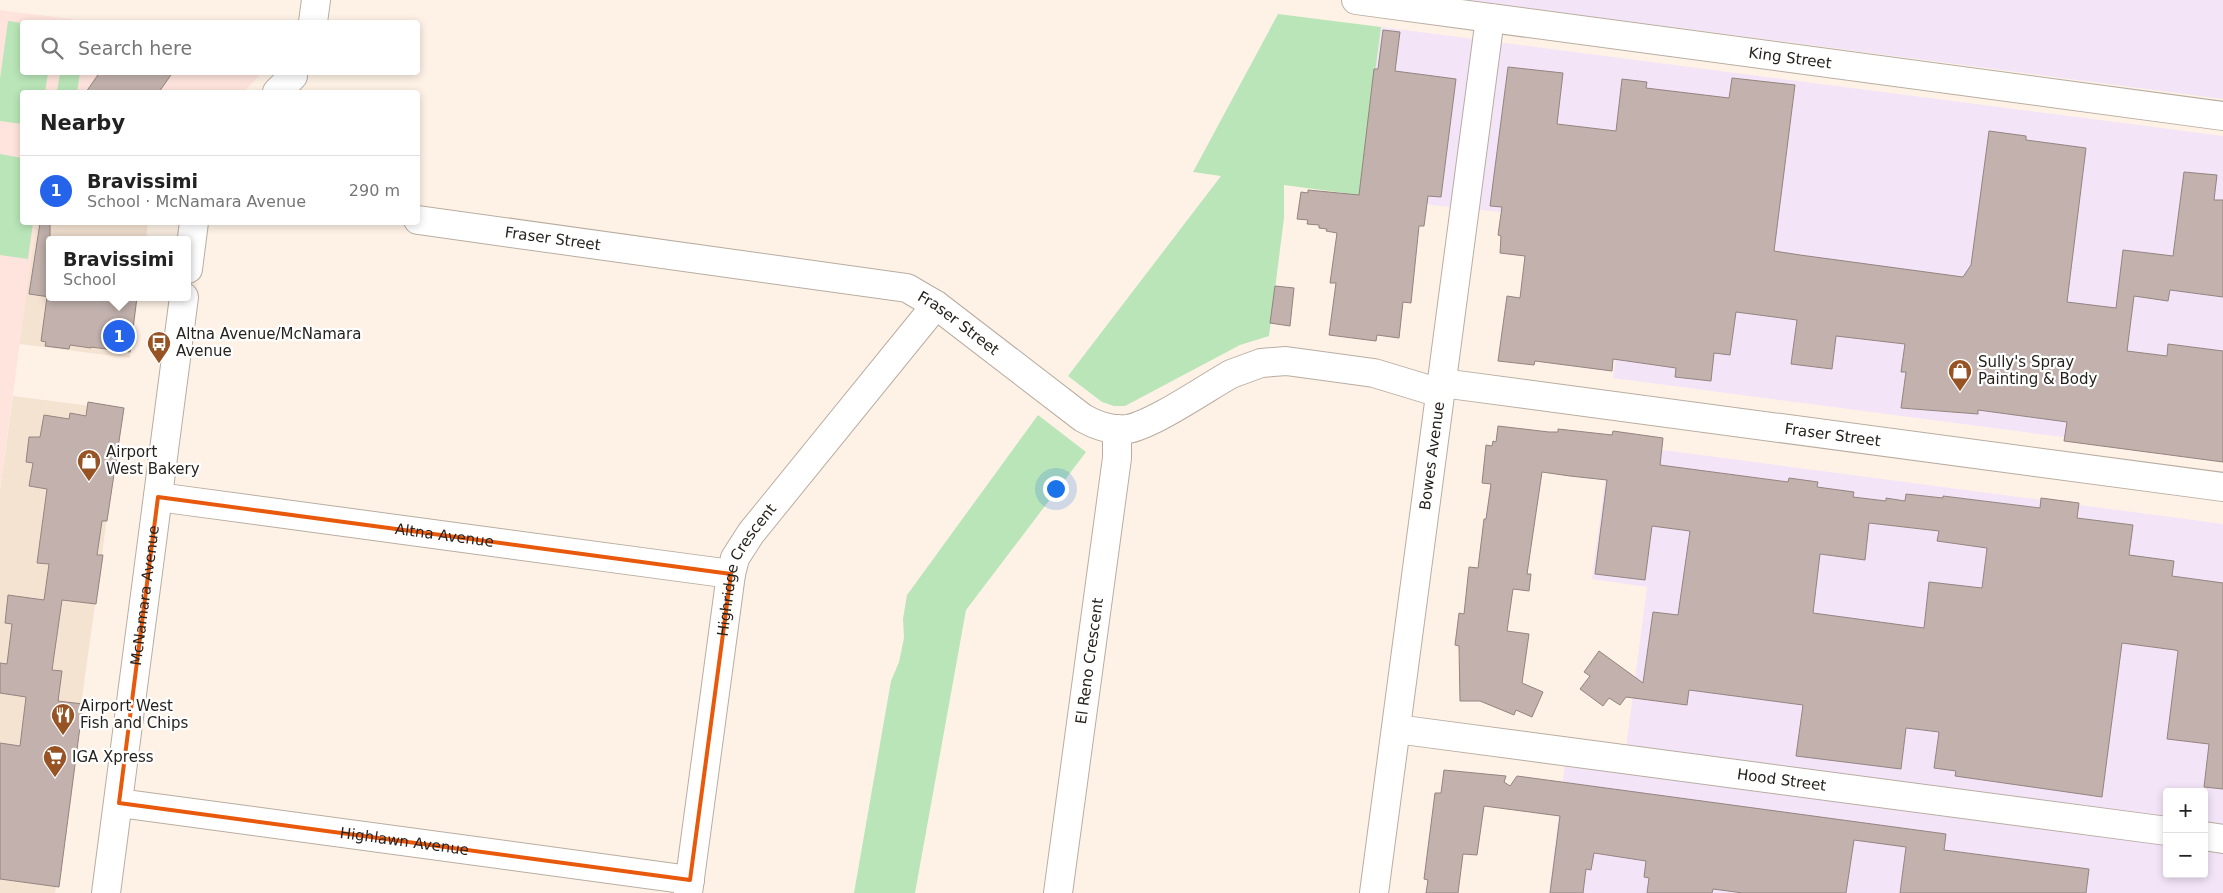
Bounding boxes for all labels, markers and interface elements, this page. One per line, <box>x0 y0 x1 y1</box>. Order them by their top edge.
search box <box>20 20 420 75</box>
icon: search <box>38 34 66 62</box>
text: Search here <box>78 37 192 59</box>
street label: King Street <box>1748 44 1833 73</box>
text: Nearby <box>40 111 125 135</box>
text: Bravissimi <box>87 170 198 192</box>
text: 1 <box>50 181 62 200</box>
text: 290 m <box>349 181 400 200</box>
text: School · McNamara Avenue <box>87 192 306 211</box>
street label: Fraser Street <box>504 223 602 254</box>
popup <box>46 236 191 301</box>
text: Bravissimi <box>63 248 174 270</box>
text: School <box>63 270 116 289</box>
street label: Fraser Street <box>915 287 1003 359</box>
pin: 1 <box>103 317 135 355</box>
place label: Altna Avenue/McNamara Avenue <box>176 325 361 360</box>
bus stop icon: Altna Avenue/McNamara Avenue <box>146 330 172 364</box>
place label: Sully's Spray Painting & Body <box>1978 353 2098 388</box>
shop icon: Sully's Spray Painting & Body <box>1947 358 1973 392</box>
street label: Bowes Avenue <box>1416 400 1448 511</box>
street label: Fraser Street <box>1784 420 1882 450</box>
place label: Airport West Bakery <box>106 443 200 478</box>
shop icon: Airport West Bakery <box>76 448 102 482</box>
your location <box>1043 476 1069 502</box>
street label: Highridge Crescent <box>714 500 780 638</box>
street label: Altna Avenue <box>394 520 495 551</box>
street label: McNamara Avenue <box>127 524 163 667</box>
street label: El Reno Crescent <box>1072 597 1107 725</box>
place label: Airport West Fish and Chips <box>80 697 188 732</box>
restaurant icon: Airport West Fish and Chips <box>50 702 76 736</box>
supermarket icon: IGA Xpress <box>42 744 68 778</box>
place label: IGA Xpress <box>72 748 154 766</box>
street label: Hood Street <box>1736 765 1827 795</box>
map controls <box>2163 788 2208 878</box>
button: + <box>2163 788 2208 833</box>
street label: Highlawn Avenue <box>339 824 470 859</box>
button: − <box>2163 833 2208 878</box>

